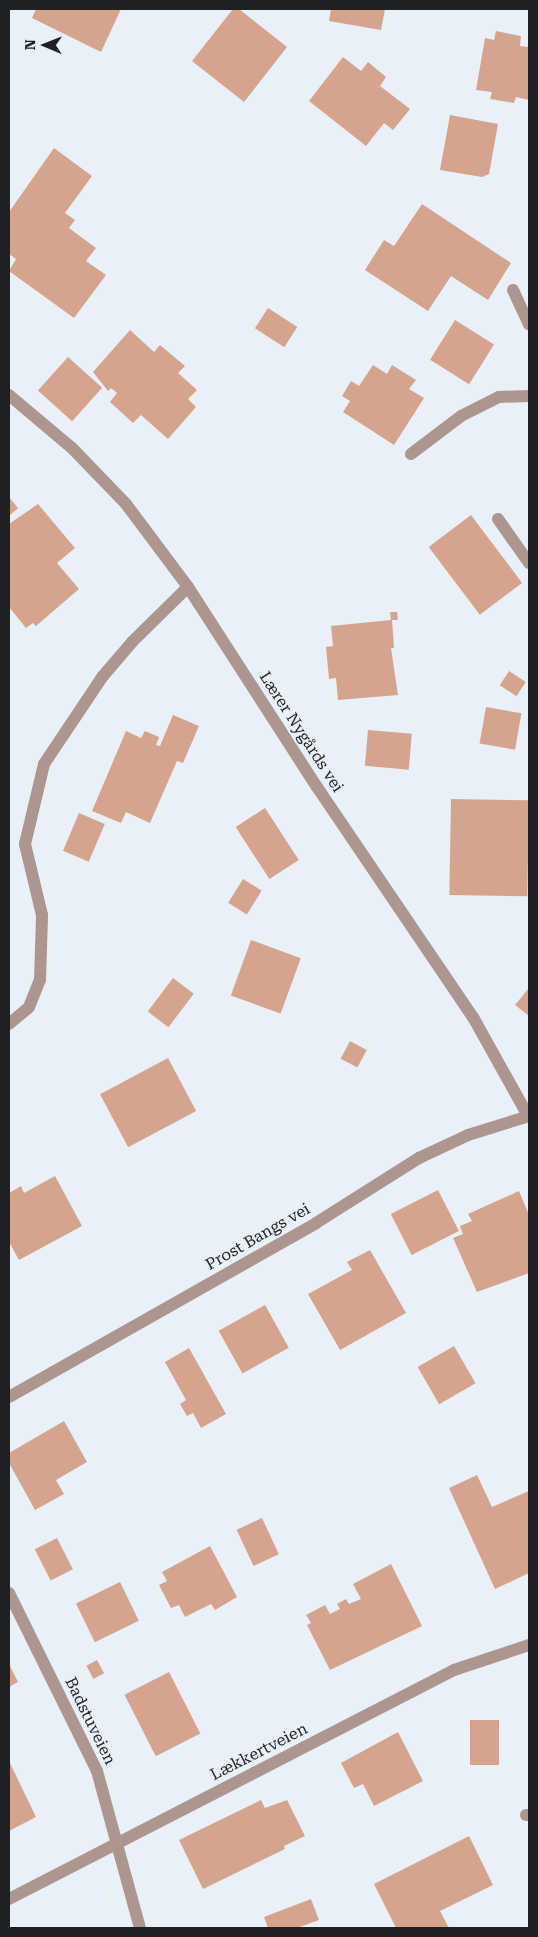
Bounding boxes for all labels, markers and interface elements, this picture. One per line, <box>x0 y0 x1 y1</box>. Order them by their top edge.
north arrow <box>20 20 70 70</box>
text: N <box>22 39 38 50</box>
street label: Lærer Nygårds vei <box>255 668 347 796</box>
street label: Prost Bangs vei <box>202 1199 314 1275</box>
street label: Badstuveien <box>61 1674 119 1768</box>
street label: Lækkertveien <box>207 1719 311 1785</box>

